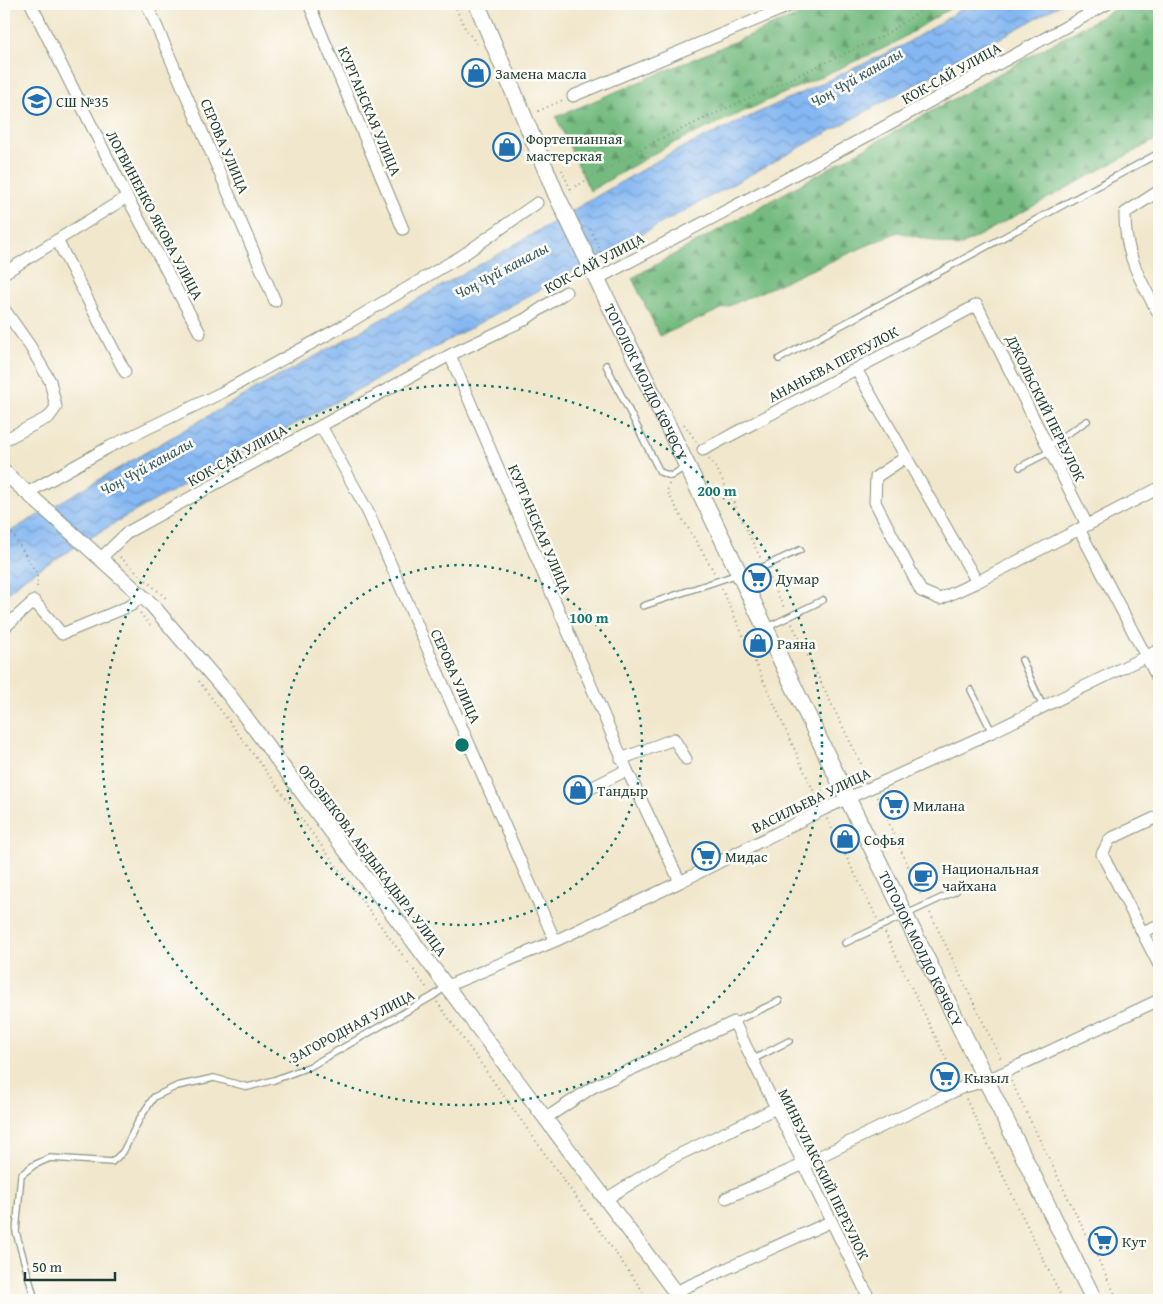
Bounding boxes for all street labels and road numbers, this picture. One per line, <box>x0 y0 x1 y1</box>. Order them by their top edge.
street label: КОК-САЙ УЛИЦА <box>897 37 1005 109</box>
street label: КУРГАНСКАЯ УЛИЦА <box>333 43 407 179</box>
street label: СЕРОВА УЛИЦА <box>196 95 254 197</box>
street label: ЛОГВИНЕНКО ЯКОВА УЛИЦА <box>101 127 209 303</box>
street label: КОК-САЙ УЛИЦА <box>540 228 648 298</box>
street label: ТОГОЛОК МОЛДО КӨЧӨСҮ <box>600 300 693 463</box>
street label: АНАНЬЕВА ПЕРЕУЛОК <box>764 320 903 407</box>
street label: ДЖОЛЬСКИЙ ПЕРЕУЛОК <box>1001 330 1091 486</box>
street label: КОК-САЙ УЛИЦА <box>183 419 291 491</box>
street label: КУРГАНСКАЯ УЛИЦА <box>503 461 577 597</box>
street label: СЕРОВА УЛИЦА <box>426 625 486 727</box>
street label: ОРОЗБЕКОВА АБДЫКАДЫРА УЛИЦА <box>294 760 452 960</box>
street label: ВАСИЛЬЕВА УЛИЦА <box>748 762 874 838</box>
street label: ТОГОЛОК МОЛДО КӨЧӨСҮ <box>874 867 969 1030</box>
street label: ЗАГОРОДНАЯ УЛИЦА <box>286 984 418 1068</box>
street label: МИНБУЛАКСКИЙ ПЕРЕУЛОК <box>773 1085 875 1264</box>

